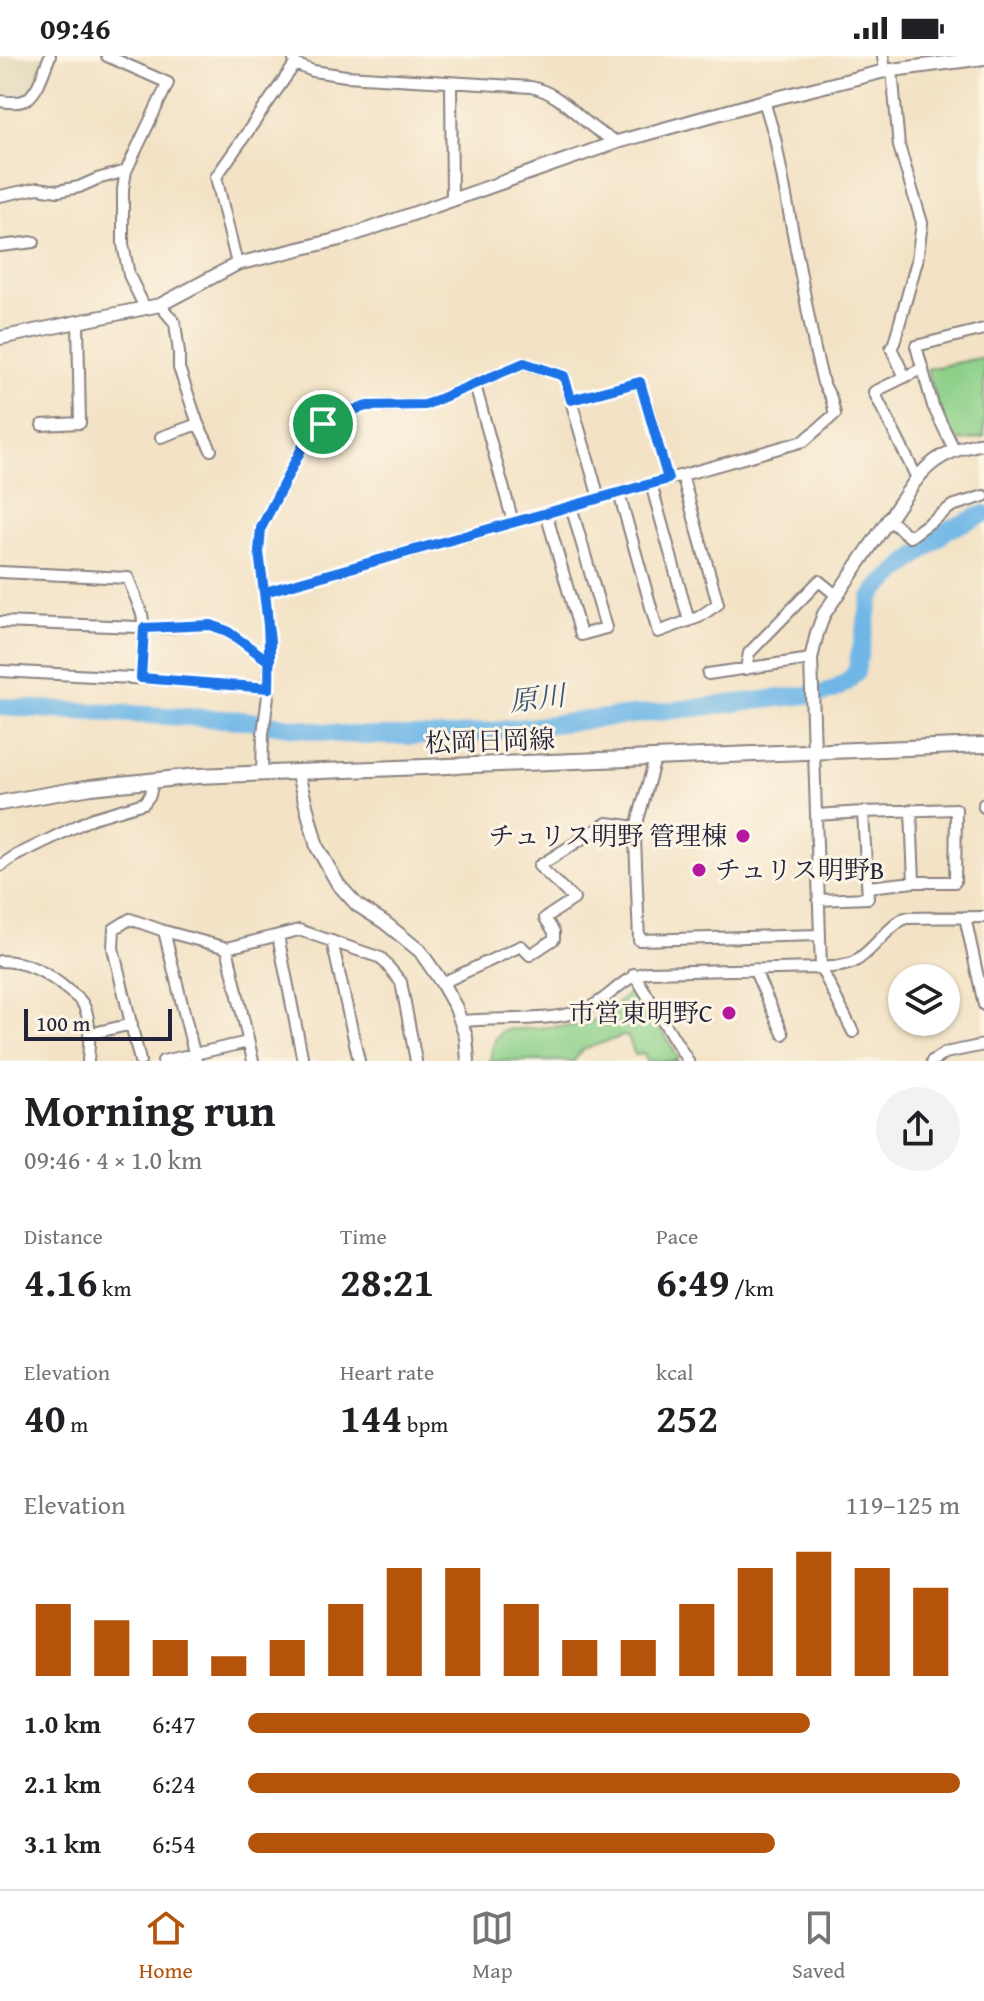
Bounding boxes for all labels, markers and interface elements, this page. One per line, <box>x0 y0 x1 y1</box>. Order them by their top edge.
text: 09:46 <box>40 6 111 50</box>
pin <box>289 390 357 458</box>
icon: arrive <box>301 402 345 446</box>
water label: 原川 <box>507 673 570 721</box>
street label: 松岡日岡線 <box>424 719 556 762</box>
place label: チュリス明野 管理棟 <box>489 816 727 855</box>
marker: チュリス明野 管理棟 <box>734 827 752 845</box>
place label: チュリス明野B <box>715 850 884 889</box>
marker: チュリス明野B <box>690 861 708 879</box>
map controls <box>888 964 960 1036</box>
button: layers <box>888 964 960 1036</box>
place label: 市営東明野C <box>569 993 713 1032</box>
marker: 市営東明野C <box>720 1004 738 1022</box>
scale bar <box>24 1005 172 1041</box>
text: 100 m <box>36 1007 91 1039</box>
text: Morning run <box>24 1078 275 1142</box>
button: share <box>876 1087 960 1171</box>
text: 09:46 · 4 × 1.0 km <box>24 1140 202 1179</box>
text: Distance <box>24 1220 103 1252</box>
text: Time <box>340 1220 387 1252</box>
text: Pace <box>656 1220 698 1252</box>
text: 4.16 <box>24 1252 97 1311</box>
text: 28:21 <box>340 1252 434 1311</box>
text: 6:49 <box>656 1252 729 1311</box>
text: km <box>97 1272 131 1304</box>
text: /km <box>729 1272 774 1304</box>
text: Elevation <box>24 1356 110 1388</box>
text: Heart rate <box>340 1356 434 1388</box>
text: kcal <box>656 1356 694 1388</box>
text: 40 <box>24 1388 65 1447</box>
text: 144 <box>340 1388 402 1447</box>
text: 252 <box>656 1388 718 1447</box>
text: m <box>65 1408 88 1440</box>
text: bpm <box>402 1408 448 1440</box>
text: Elevation <box>24 1485 126 1524</box>
text: 119–125 m <box>846 1485 960 1524</box>
text: 1.0 km <box>24 1704 101 1743</box>
text: 6:47 <box>152 1704 196 1743</box>
text: 2.1 km <box>24 1764 101 1803</box>
text: 6:24 <box>152 1764 196 1803</box>
text: 3.1 km <box>24 1824 101 1863</box>
text: 6:54 <box>152 1824 196 1863</box>
tab: Home <box>139 1906 193 1986</box>
tab: Map <box>470 1906 514 1986</box>
tab: Saved <box>792 1906 845 1986</box>

